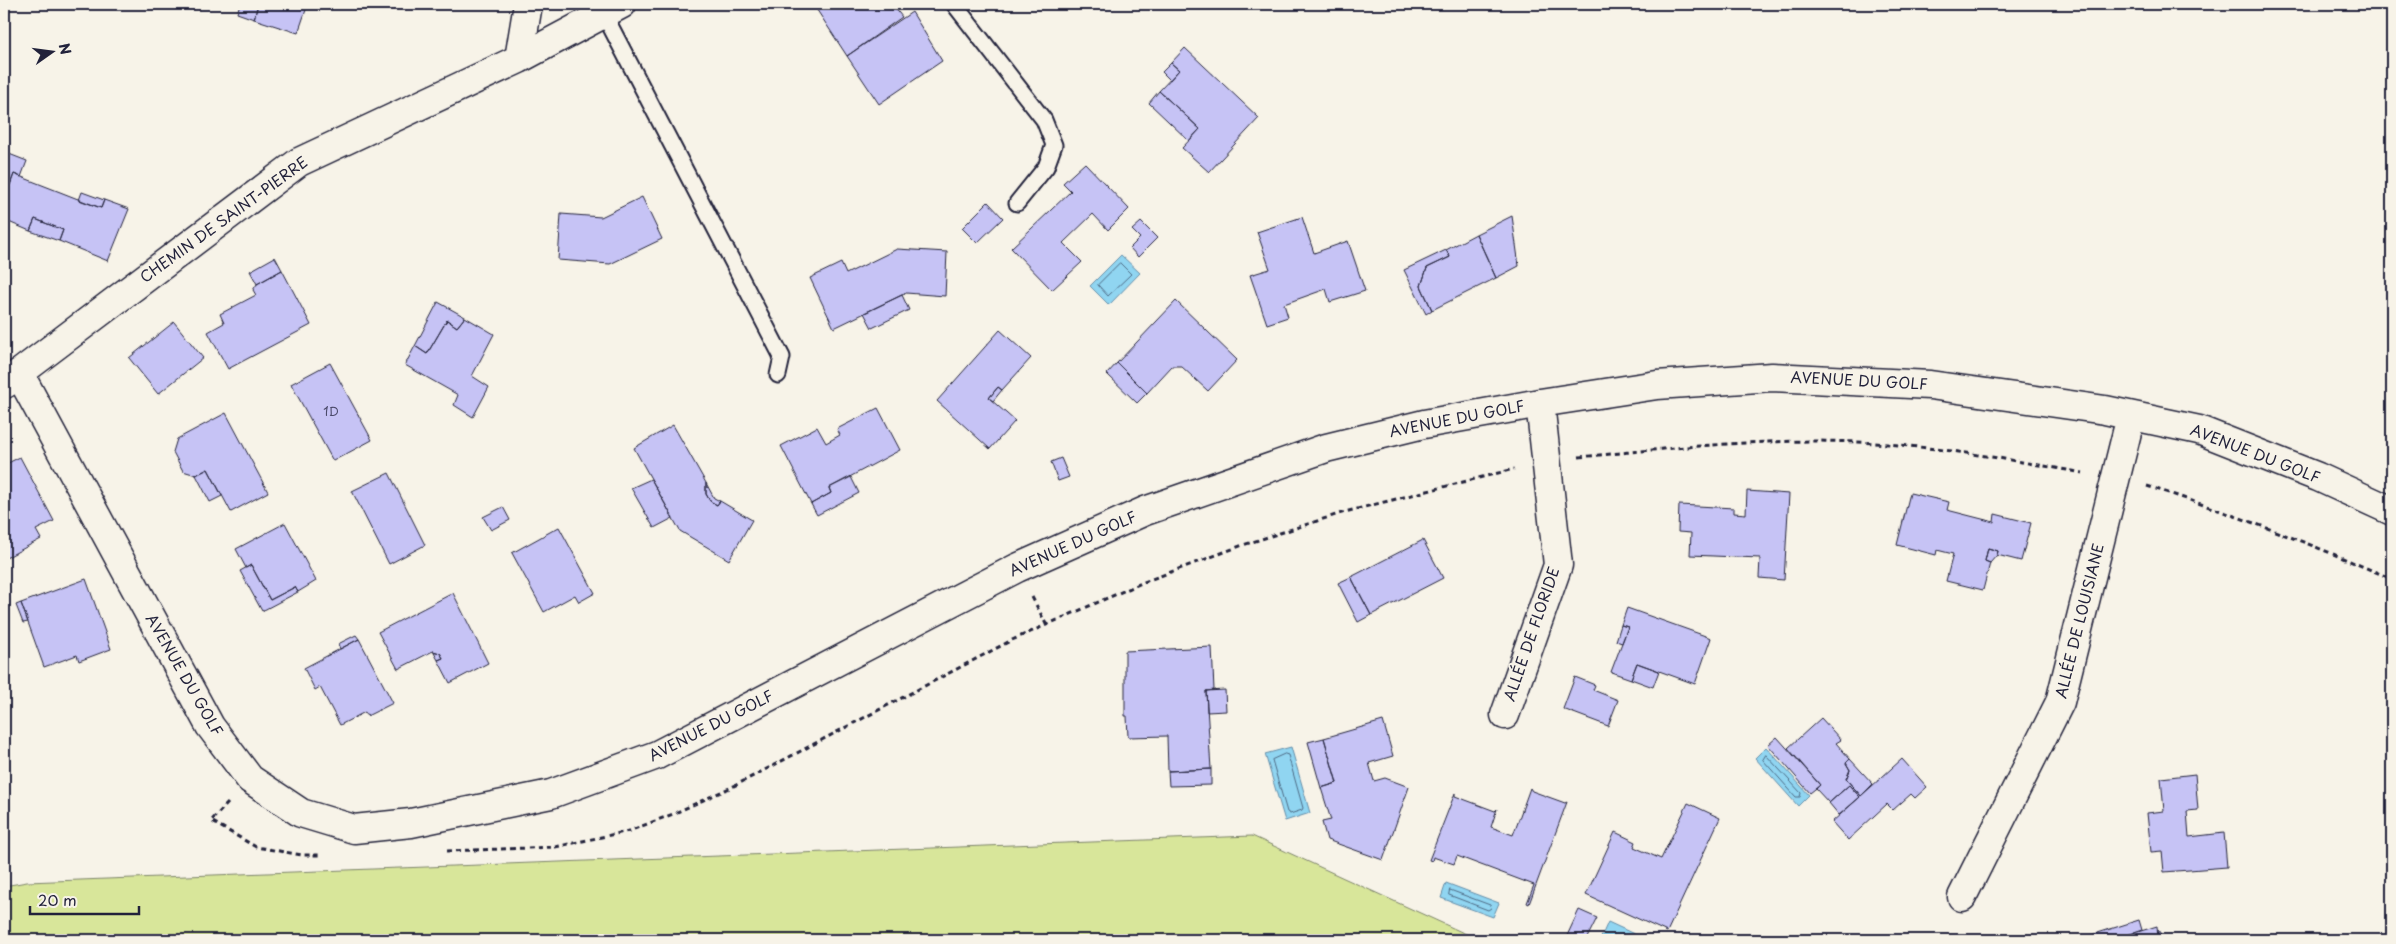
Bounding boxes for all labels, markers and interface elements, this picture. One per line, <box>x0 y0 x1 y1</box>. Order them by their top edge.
north arrow <box>28 28 78 78</box>
text: N <box>54 41 77 57</box>
street label: CHEMIN DE SAINT-PIERRE <box>134 150 312 288</box>
street label: AVENUE DU GOLF <box>1790 364 1929 395</box>
street label: AVENUE DU GOLF <box>1387 393 1527 442</box>
house number: 1D <box>323 402 339 420</box>
street label: AVENUE DU GOLF <box>2187 417 2324 488</box>
street label: AVENUE DU GOLF <box>1005 504 1140 581</box>
street label: ALLÉE DE LOUISIANE <box>2048 541 2109 700</box>
street label: ALLÉE DE FLORIDE <box>1497 563 1564 704</box>
street label: AVENUE DU GOLF <box>141 609 230 740</box>
street label: AVENUE DU GOLF <box>644 683 777 766</box>
scale bar <box>30 884 139 916</box>
text: 20 m <box>38 888 77 911</box>

